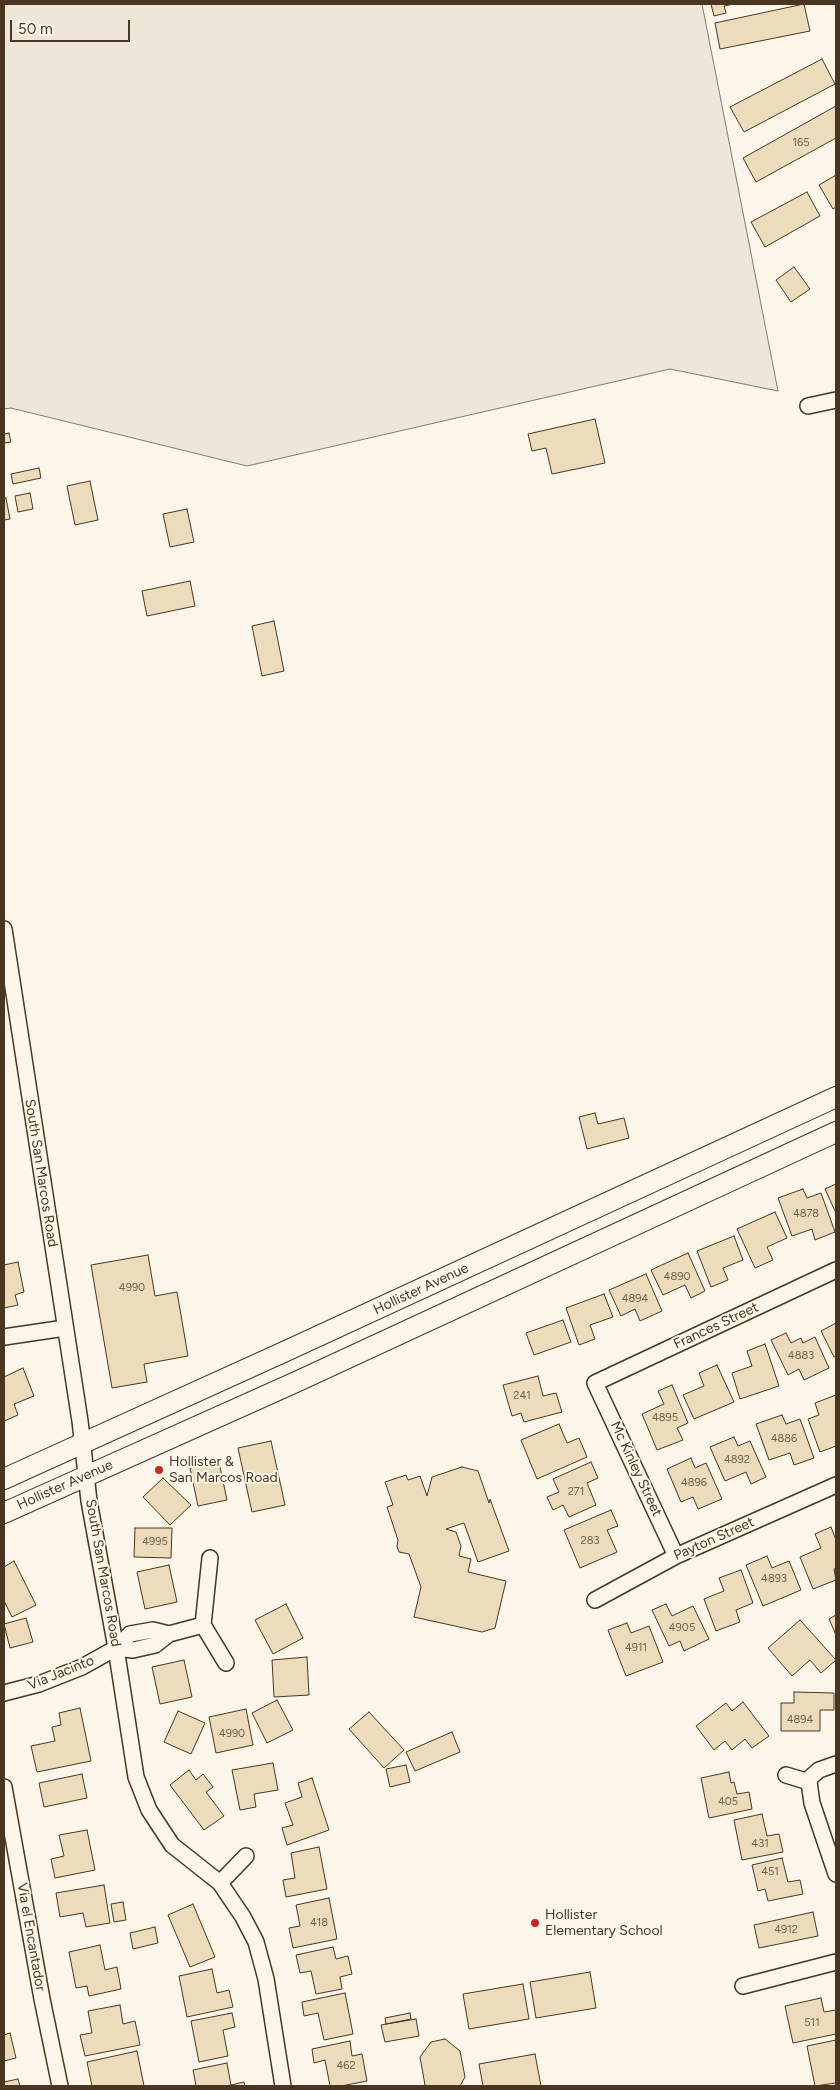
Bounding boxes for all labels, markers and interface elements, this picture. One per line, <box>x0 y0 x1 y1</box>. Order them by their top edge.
scale bar <box>12 10 132 42</box>
text: 50 m <box>18 20 53 38</box>
house number: 165 <box>792 136 810 150</box>
street label: South San Marcos Road <box>21 1098 61 1248</box>
house number: 4878 <box>793 1207 819 1221</box>
street label: Hollister Avenue <box>371 1260 471 1318</box>
house number: 4890 <box>664 1270 690 1284</box>
house number: 4990 <box>119 1281 145 1295</box>
house number: 4894 <box>622 1292 648 1306</box>
street label: Frances Street <box>671 1299 761 1353</box>
house number: 4883 <box>788 1349 814 1363</box>
house number: 241 <box>513 1389 531 1403</box>
house number: 4895 <box>652 1411 678 1425</box>
street label: Mc Kinley Street <box>607 1419 665 1519</box>
house number: 4886 <box>771 1432 797 1446</box>
house number: 4892 <box>724 1453 750 1467</box>
place label: Hollister & San Marcos Road <box>169 1454 278 1486</box>
street label: Hollister Avenue <box>15 1456 115 1514</box>
marker: Hollister & San Marcos Road <box>153 1464 165 1476</box>
house number: 4896 <box>681 1476 707 1490</box>
house number: 271 <box>568 1485 584 1499</box>
street label: South San Marcos Road <box>82 1498 124 1648</box>
street label: Payton Street <box>671 1514 757 1564</box>
house number: 283 <box>581 1534 599 1548</box>
house number: 4995 <box>142 1535 168 1549</box>
house number: 4893 <box>761 1572 787 1586</box>
house number: 4905 <box>669 1621 695 1635</box>
house number: 4911 <box>625 1641 647 1655</box>
street label: Via Jacinto <box>25 1652 97 1694</box>
house number: 4894 <box>787 1713 813 1727</box>
house number: 4990 <box>219 1727 245 1741</box>
house number: 405 <box>718 1795 738 1809</box>
house number: 431 <box>751 1837 769 1851</box>
house number: 451 <box>761 1865 779 1879</box>
street label: Via el Encantador <box>13 1881 49 1993</box>
place label: Hollister Elementary School <box>545 1907 663 1940</box>
house number: 418 <box>310 1916 328 1930</box>
marker: Hollister Elementary School <box>529 1917 541 1929</box>
house number: 4912 <box>774 1923 798 1937</box>
house number: 511 <box>804 2016 820 2030</box>
house number: 462 <box>336 2059 356 2073</box>

